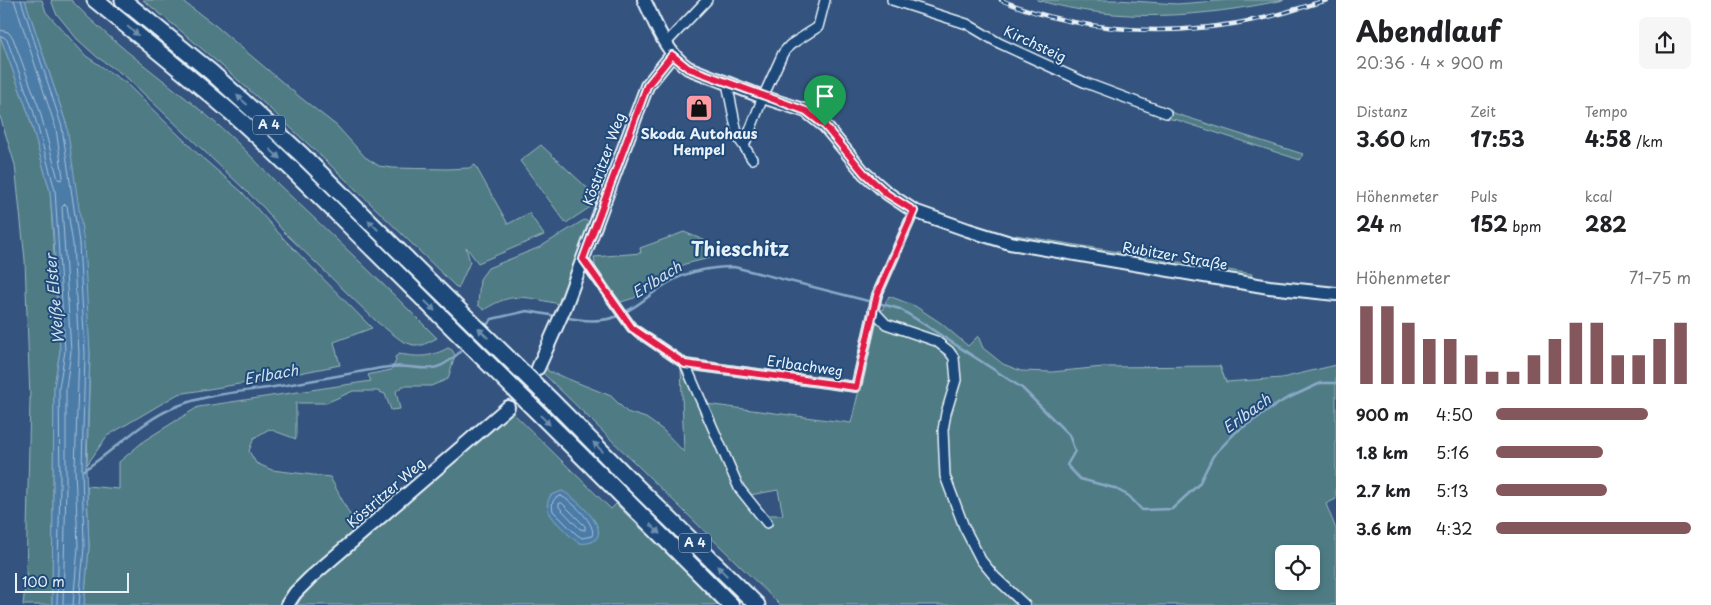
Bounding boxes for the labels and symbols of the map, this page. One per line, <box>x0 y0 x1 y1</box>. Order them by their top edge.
street label: Kirchsteig <box>1000 20 1070 67</box>
one-way arrow <box>126 25 139 36</box>
pin <box>804 75 846 126</box>
shop icon: Skoda Autohaus Hempel <box>684 93 714 123</box>
one-way arrow <box>236 95 249 106</box>
street label: Köstritzer Weg <box>577 109 630 208</box>
road number: A 4 <box>253 116 285 134</box>
place label: Skoda Autohaus Hempel <box>640 123 758 160</box>
one-way arrow <box>269 148 281 160</box>
one-way arrow <box>367 219 379 231</box>
district label: Thieschitz <box>691 234 790 262</box>
street label: Rubitzer Straße <box>1121 236 1229 275</box>
water label: Weiße Elster <box>38 251 69 345</box>
water label: Erlbach <box>627 254 686 303</box>
one-way arrow <box>423 299 435 311</box>
one-way arrow <box>477 327 489 339</box>
street label: Erlbachweg <box>766 350 845 381</box>
water label: Erlbach <box>242 357 300 390</box>
water label: Erlbach <box>1217 387 1275 438</box>
one-way arrow <box>539 414 551 426</box>
one-way arrow <box>592 441 604 453</box>
street label: Köstritzer Weg <box>342 453 429 533</box>
one-way arrow <box>648 523 660 535</box>
road number: A 4 <box>679 534 711 552</box>
one-way arrow <box>716 565 728 577</box>
scale bar <box>15 570 129 593</box>

